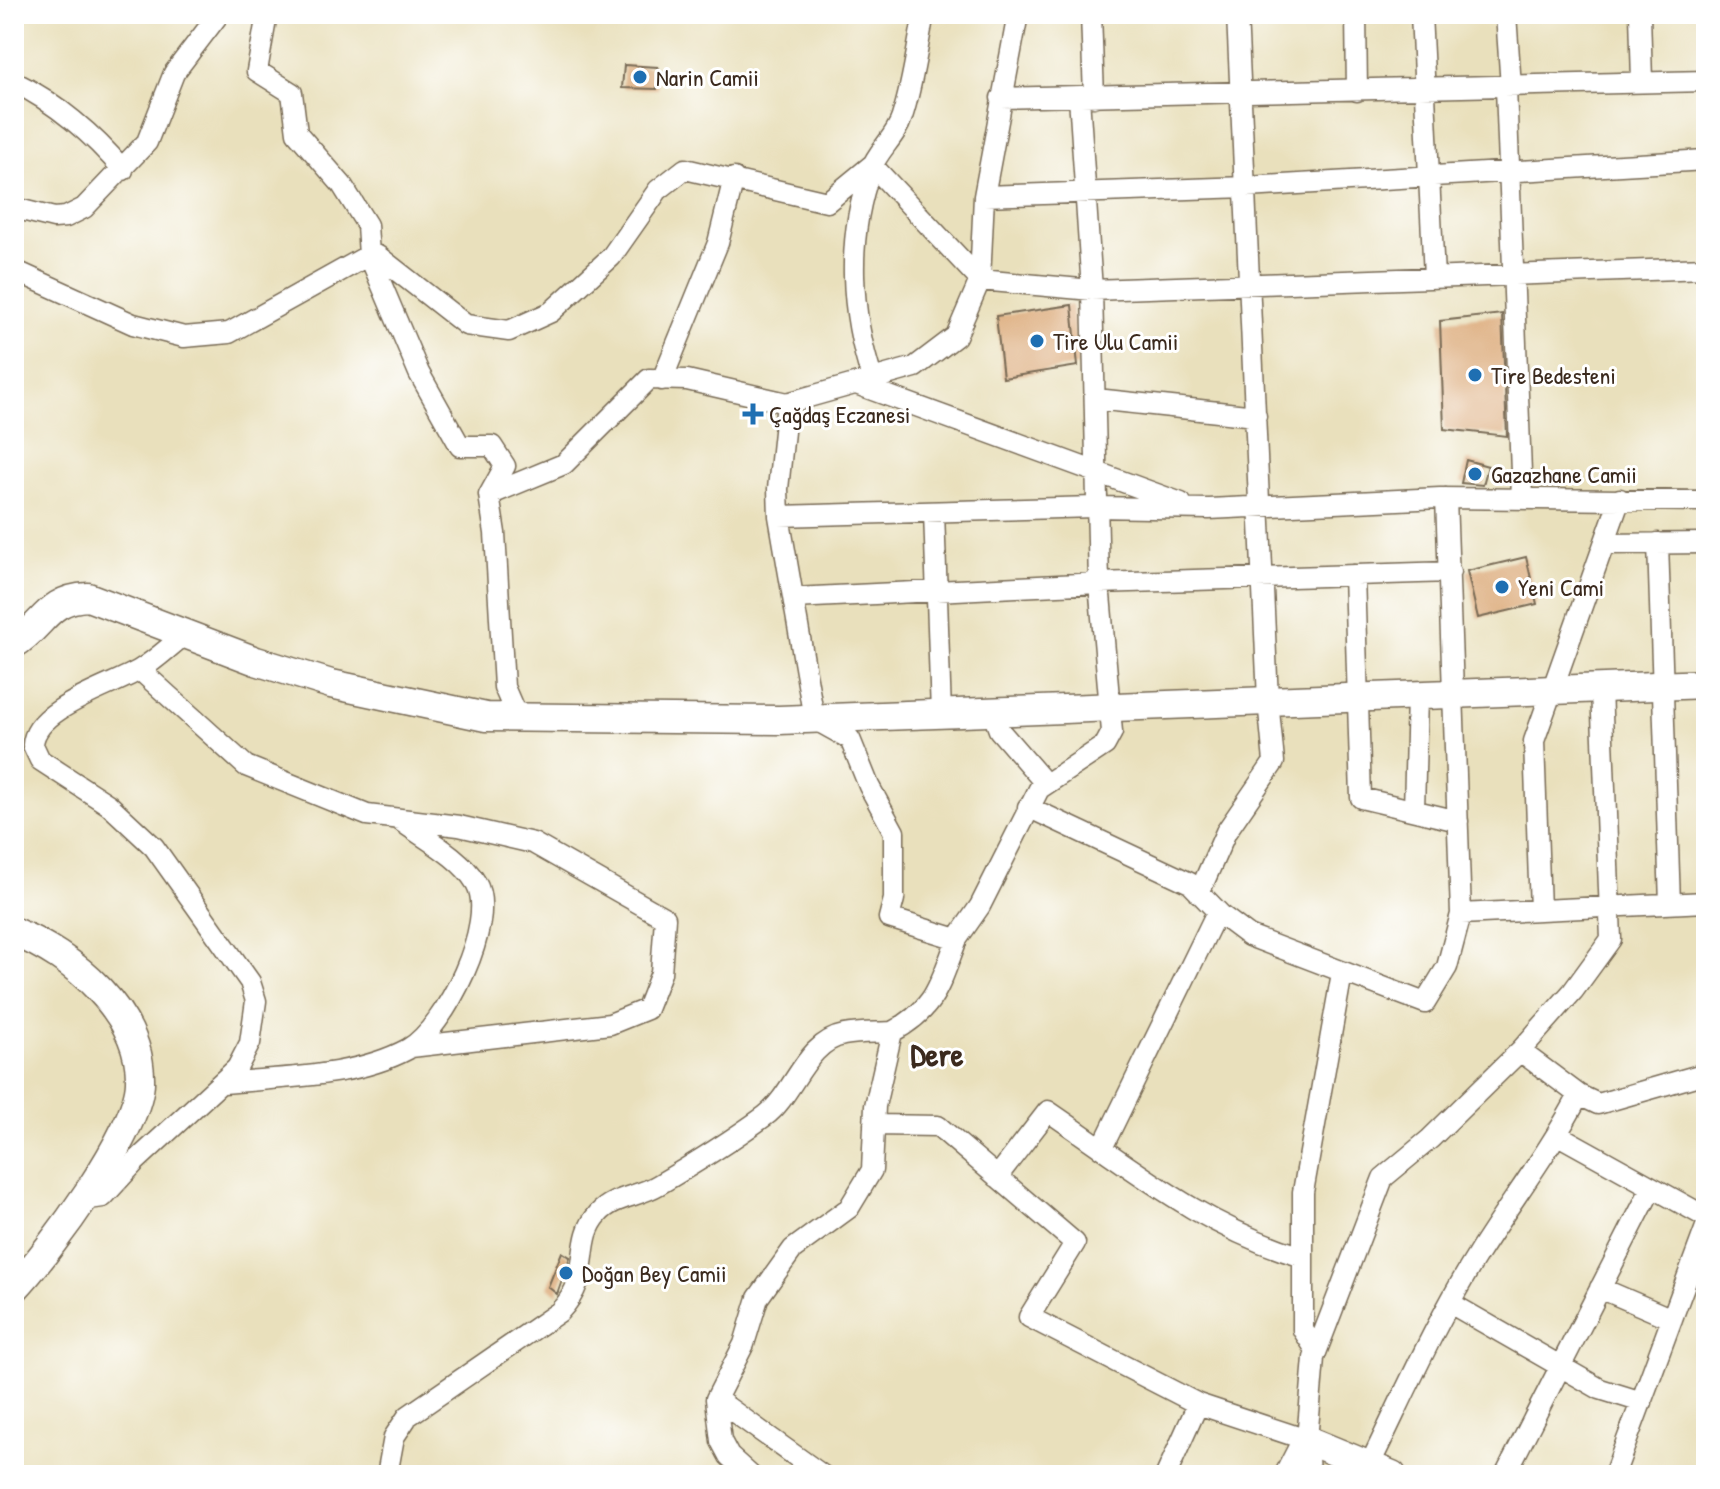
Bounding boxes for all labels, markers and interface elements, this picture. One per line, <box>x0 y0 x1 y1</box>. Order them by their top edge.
place label: Narin Camii <box>656 61 759 93</box>
marker: Narin Camii <box>631 68 649 86</box>
place label: Tire Ulu Camii <box>1053 325 1178 357</box>
marker: Tire Ulu Camii <box>1028 332 1046 350</box>
place label: Tire Bedesteni <box>1491 359 1616 391</box>
marker: Tire Bedesteni <box>1466 366 1484 384</box>
place label: Çağdaş Eczanesi <box>769 398 910 430</box>
marker: Çağdaş Eczanesi <box>744 405 762 423</box>
place label: Gazazhane Camii <box>1491 458 1637 490</box>
marker: Gazazhane Camii <box>1466 465 1484 483</box>
place label: Yeni Cami <box>1518 571 1604 603</box>
marker: Yeni Cami <box>1493 578 1511 596</box>
district label: Dere <box>911 1033 964 1076</box>
place label: Doğan Bey Camii <box>582 1257 727 1289</box>
marker: Doğan Bey Camii <box>557 1264 575 1282</box>

